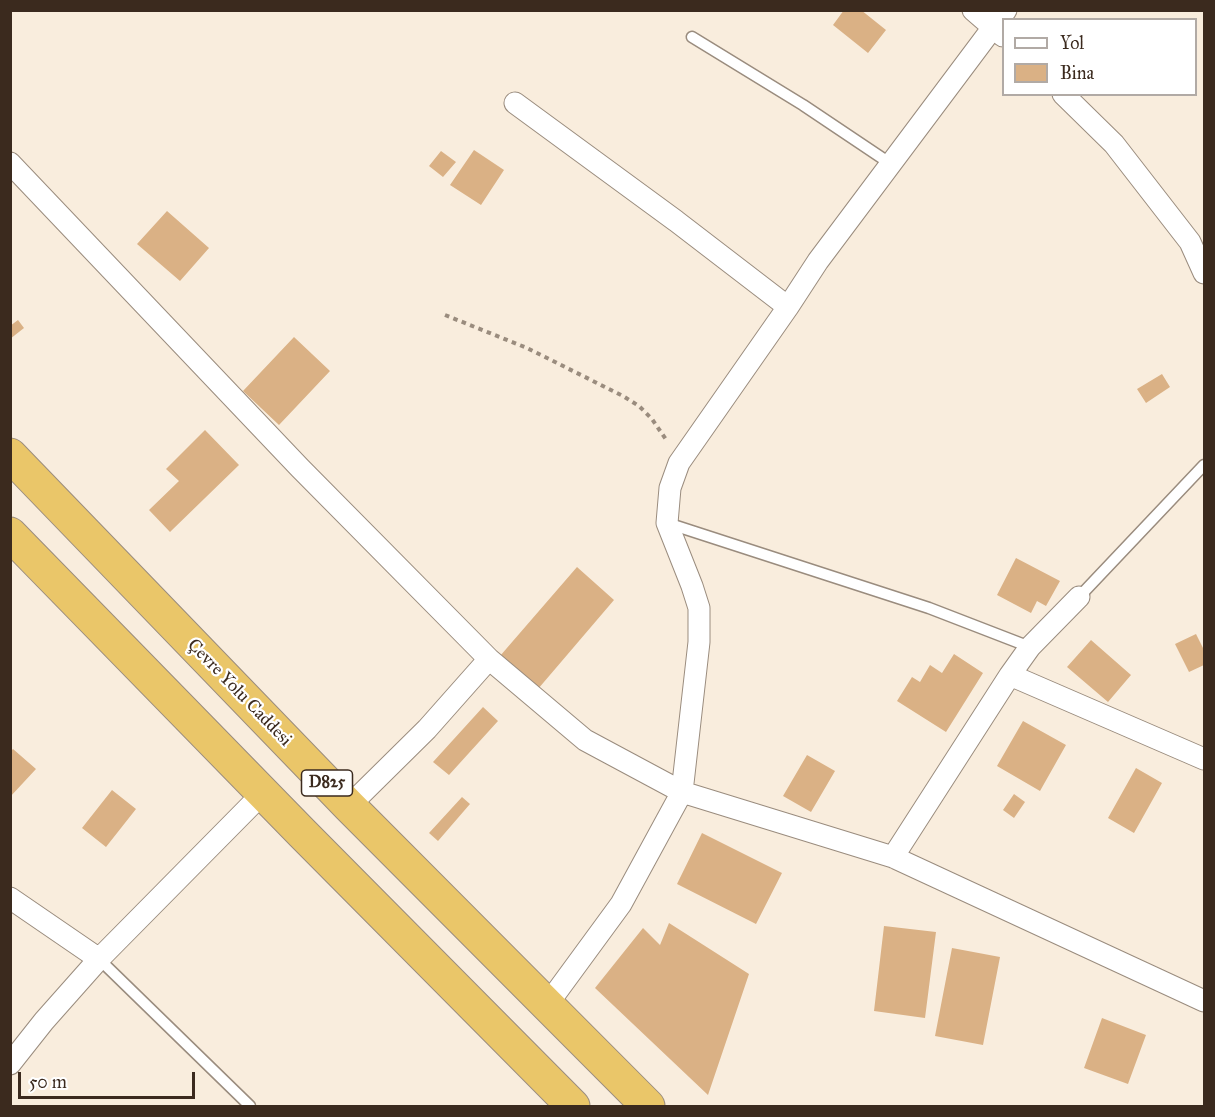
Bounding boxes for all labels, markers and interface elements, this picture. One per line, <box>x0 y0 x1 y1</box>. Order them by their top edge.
legend <box>1002 18 1197 96</box>
text: Yol <box>1060 32 1084 54</box>
text: Bina <box>1060 62 1094 84</box>
street label: Çevre Yolu Caddesi <box>182 635 296 751</box>
road number: D825 <box>302 770 352 796</box>
scale bar <box>21 1060 198 1098</box>
text: 50 m <box>29 1071 67 1093</box>

